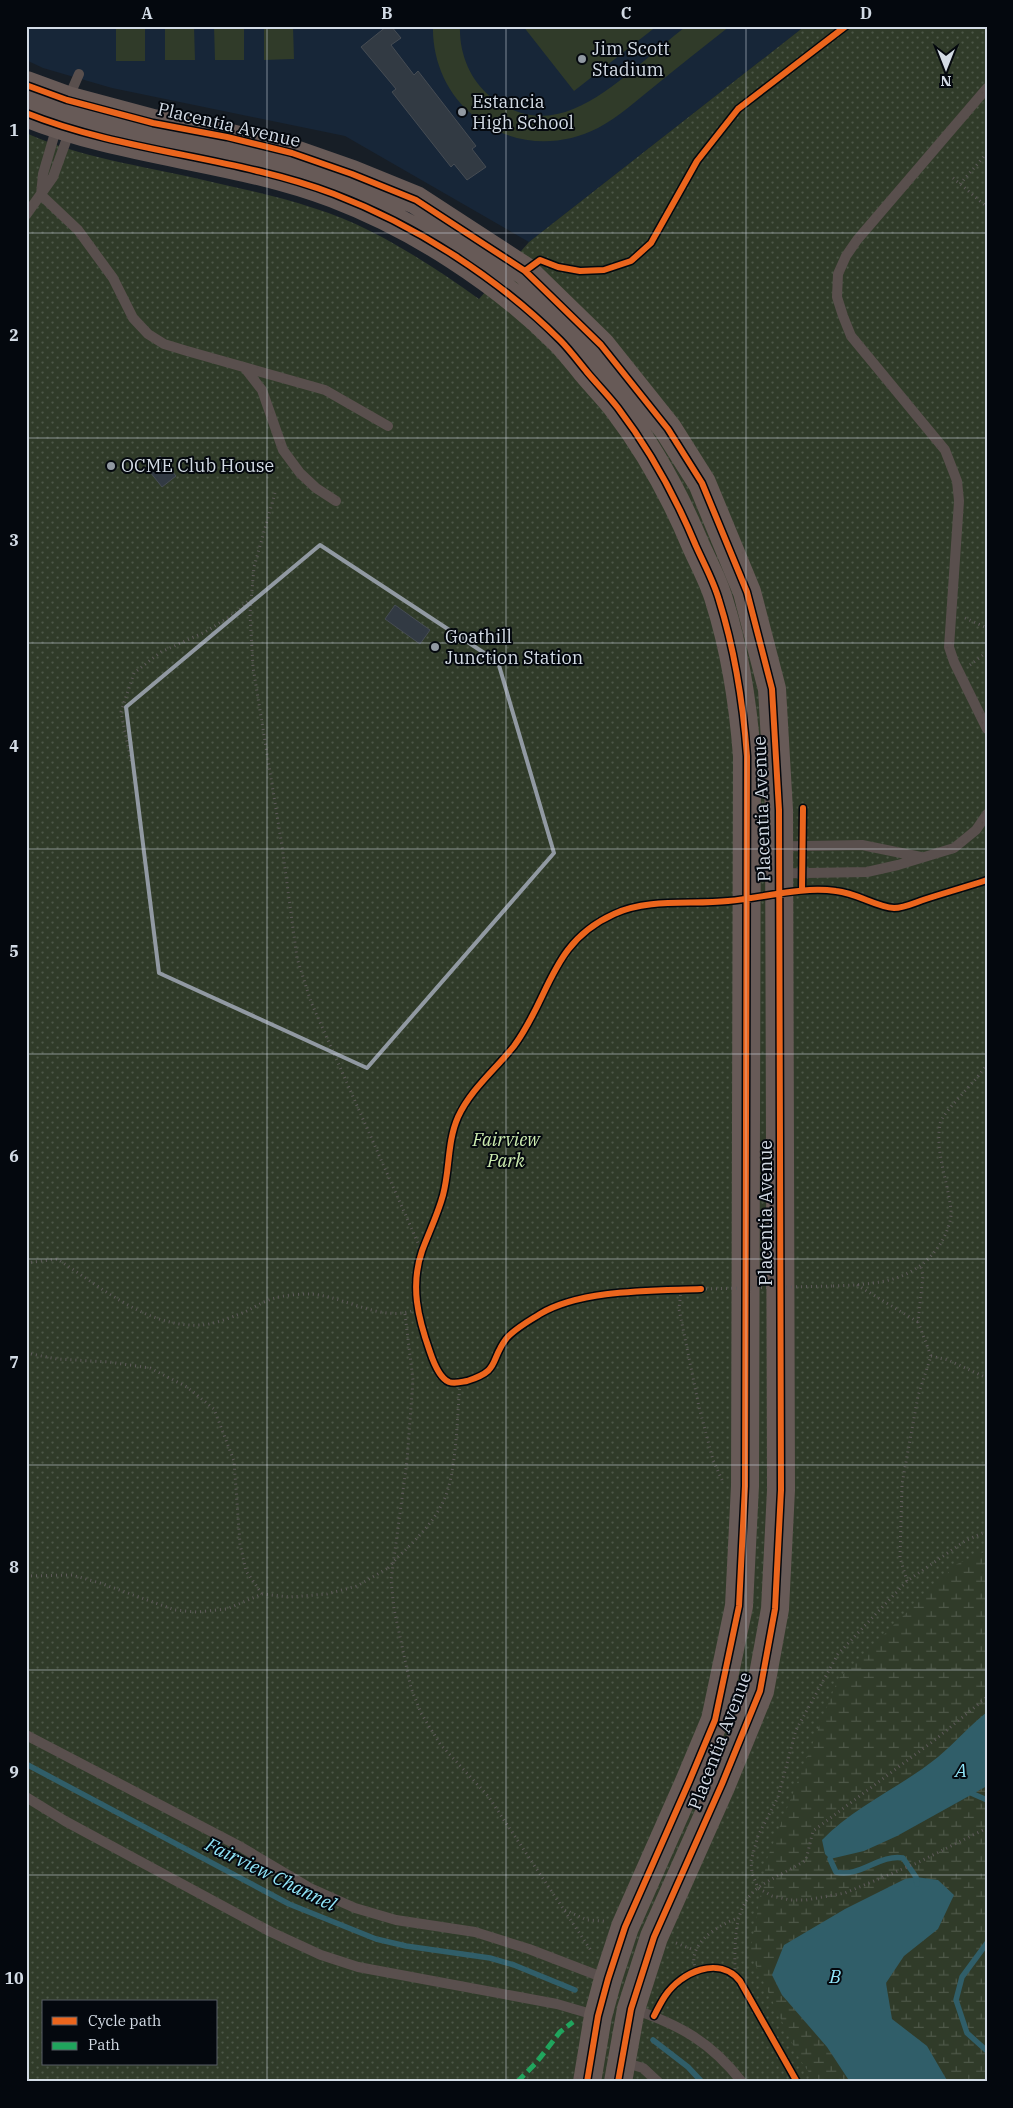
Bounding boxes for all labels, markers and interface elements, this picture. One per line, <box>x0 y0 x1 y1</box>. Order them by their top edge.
text: A <box>141 3 153 23</box>
text: B <box>381 3 393 23</box>
text: C <box>621 3 631 23</box>
text: D <box>860 3 872 23</box>
place label: Jim Scott Stadium <box>592 37 670 81</box>
north arrow <box>920 42 970 92</box>
marker: Jim Scott Stadium <box>576 53 588 65</box>
text: N <box>940 72 952 90</box>
place label: Estancia High School <box>472 90 574 134</box>
street label: Placentia Avenue <box>155 97 303 152</box>
marker: Estancia High School <box>456 106 468 118</box>
text: 1 <box>9 120 19 140</box>
text: 2 <box>9 325 19 345</box>
place label: OCME Club House <box>121 454 274 477</box>
marker: OCME Club House <box>105 460 117 472</box>
text: 3 <box>9 530 19 550</box>
place label: Goathill Junction Station <box>445 625 583 669</box>
marker: Goathill Junction Station <box>429 641 441 653</box>
text: 4 <box>9 736 19 756</box>
street label: Placentia Avenue <box>747 736 776 882</box>
text: 5 <box>9 941 19 961</box>
park label: Fairview Park <box>471 1128 541 1172</box>
street label: Placentia Avenue <box>754 1140 777 1286</box>
text: 6 <box>9 1146 19 1166</box>
text: 7 <box>9 1352 19 1372</box>
text: 8 <box>9 1557 19 1577</box>
street label: Placentia Avenue <box>683 1669 756 1813</box>
water label: A <box>953 1758 967 1782</box>
text: 9 <box>9 1762 19 1782</box>
water label: Fairview Channel <box>201 1832 341 1916</box>
water label: B <box>828 1964 841 1988</box>
text: 10 <box>4 1968 24 1988</box>
legend <box>42 2000 218 2066</box>
text: Cycle path <box>88 2011 161 2030</box>
text: Path <box>88 2035 120 2054</box>

